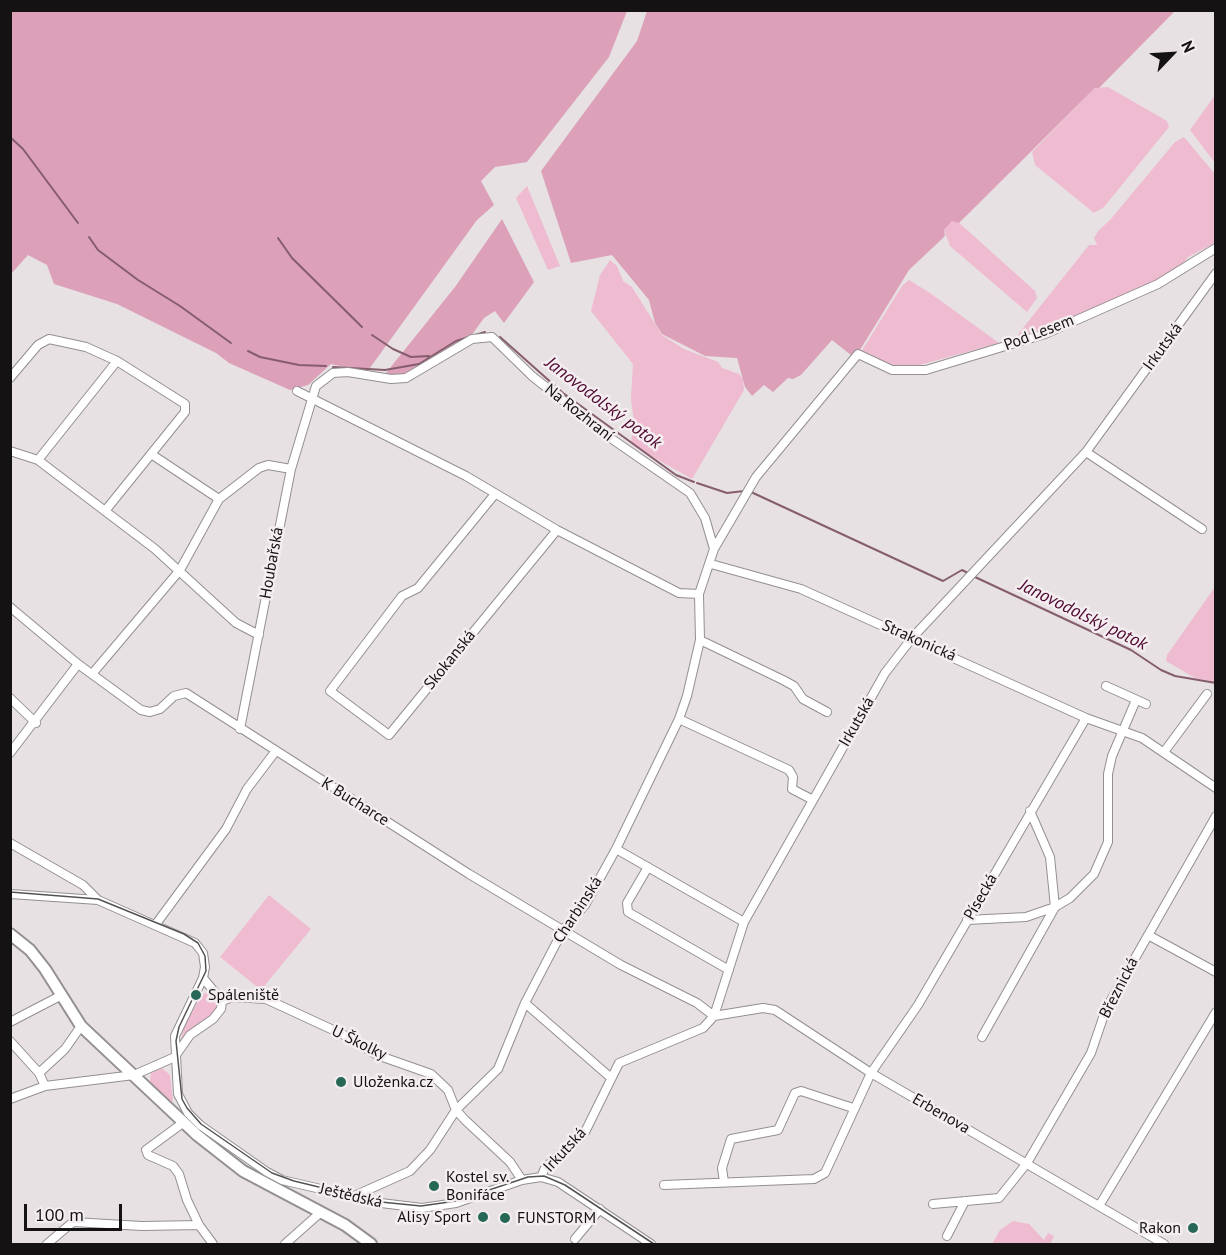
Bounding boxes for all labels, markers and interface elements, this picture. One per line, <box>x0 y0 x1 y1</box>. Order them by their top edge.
north arrow <box>1142 24 1202 84</box>
text: N <box>1177 37 1200 55</box>
street label: Pod Lesem <box>1001 311 1077 355</box>
street label: Irkutská <box>1139 319 1187 375</box>
water label: Janovodolský potok <box>541 352 665 454</box>
street label: Na Rozhraní <box>541 380 617 446</box>
street label: Houbařská <box>256 526 288 600</box>
water label: Janovodolský potok <box>1015 575 1151 655</box>
street label: Strakonická <box>879 616 959 666</box>
street label: Skokanská <box>420 626 480 694</box>
street label: Irkutská <box>835 694 879 750</box>
street label: K Bucharce <box>318 774 392 830</box>
street label: Písecká <box>960 870 1002 924</box>
street label: Charbinská <box>549 873 607 947</box>
street label: Březnická <box>1096 954 1142 1022</box>
place label: Spáleniště <box>208 985 279 1005</box>
marker: Spáleniště <box>189 988 203 1002</box>
street label: U Školky <box>328 1021 390 1065</box>
place label: Uloženka.cz <box>353 1072 433 1092</box>
marker: Uloženka.cz <box>334 1075 348 1089</box>
street label: Erbenova <box>909 1090 973 1138</box>
street label: Irkutská <box>540 1124 590 1176</box>
place label: Kostel sv. Bonifáce <box>446 1167 509 1205</box>
street label: Ještědská <box>318 1179 384 1213</box>
marker: Kostel sv. Bonifáce <box>427 1179 441 1193</box>
scale bar <box>27 1192 124 1230</box>
text: 100 m <box>35 1203 84 1226</box>
place label: Alisy Sport <box>397 1207 471 1227</box>
place label: FUNSTORM <box>517 1208 596 1228</box>
marker: Alisy Sport <box>476 1210 490 1224</box>
marker: FUNSTORM <box>498 1211 512 1225</box>
place label: Rakon <box>1139 1218 1181 1238</box>
marker: Rakon <box>1186 1221 1200 1235</box>

